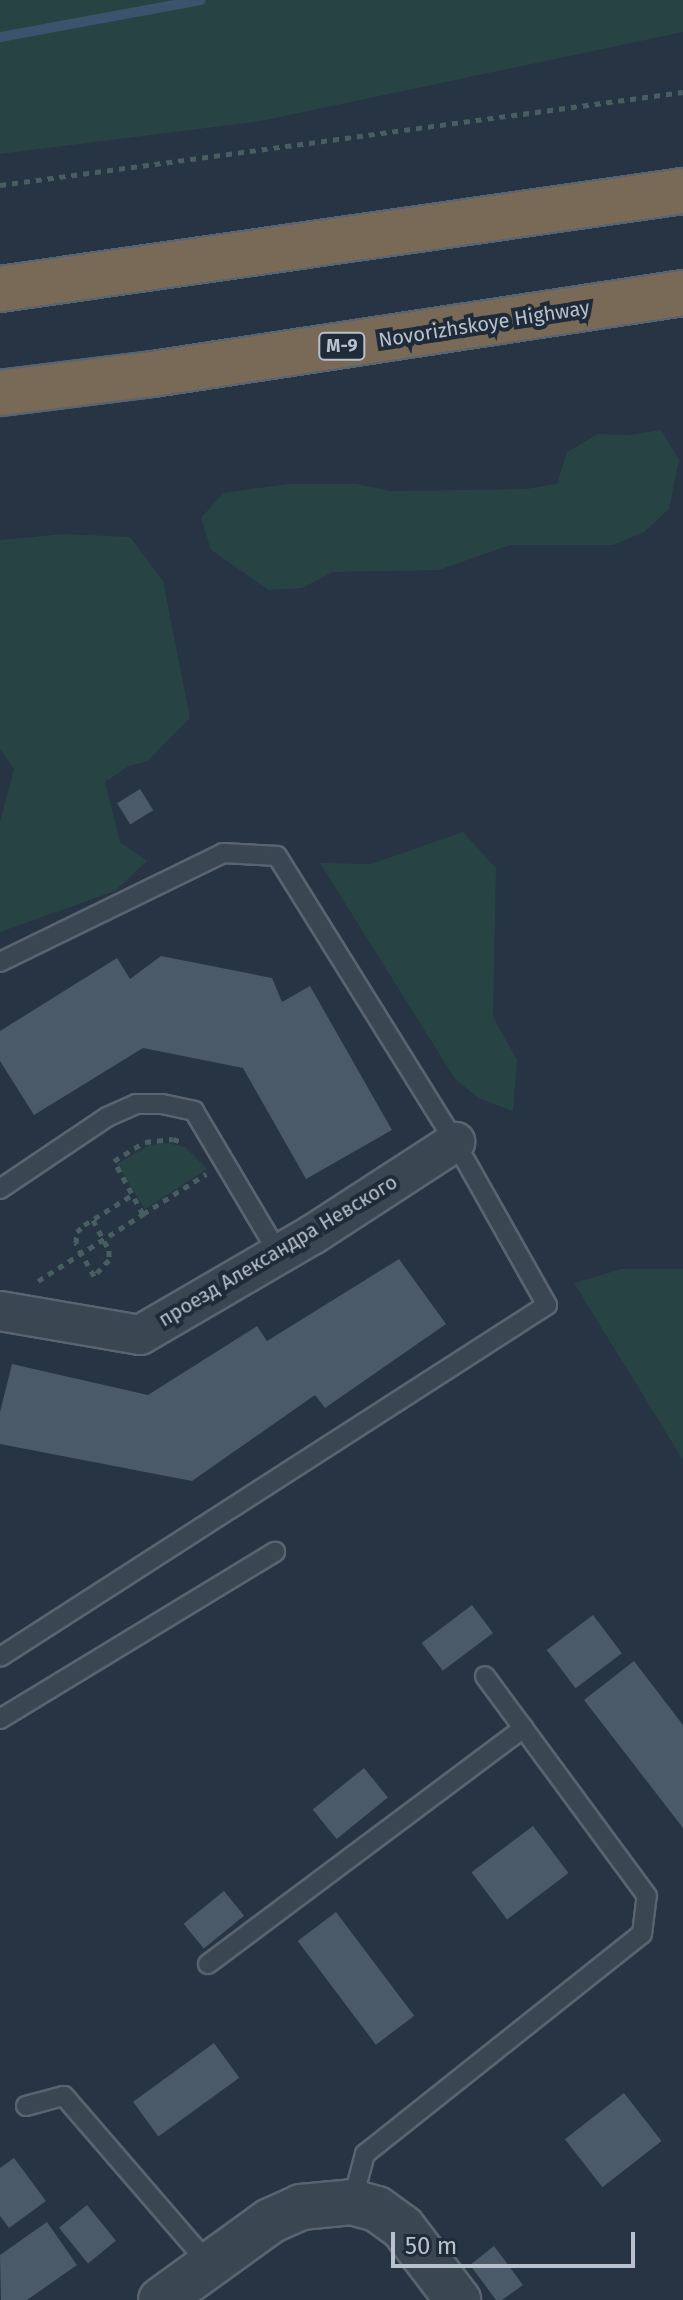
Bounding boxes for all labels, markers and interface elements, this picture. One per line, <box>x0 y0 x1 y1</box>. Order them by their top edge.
street label: Novorizhskoye Highway <box>377 295 591 353</box>
road number: М-9 <box>318 332 366 360</box>
street label: проезд Александра Невского <box>154 1170 402 1332</box>
scale bar <box>395 2216 639 2266</box>
text: 50 m <box>405 2232 457 2260</box>

